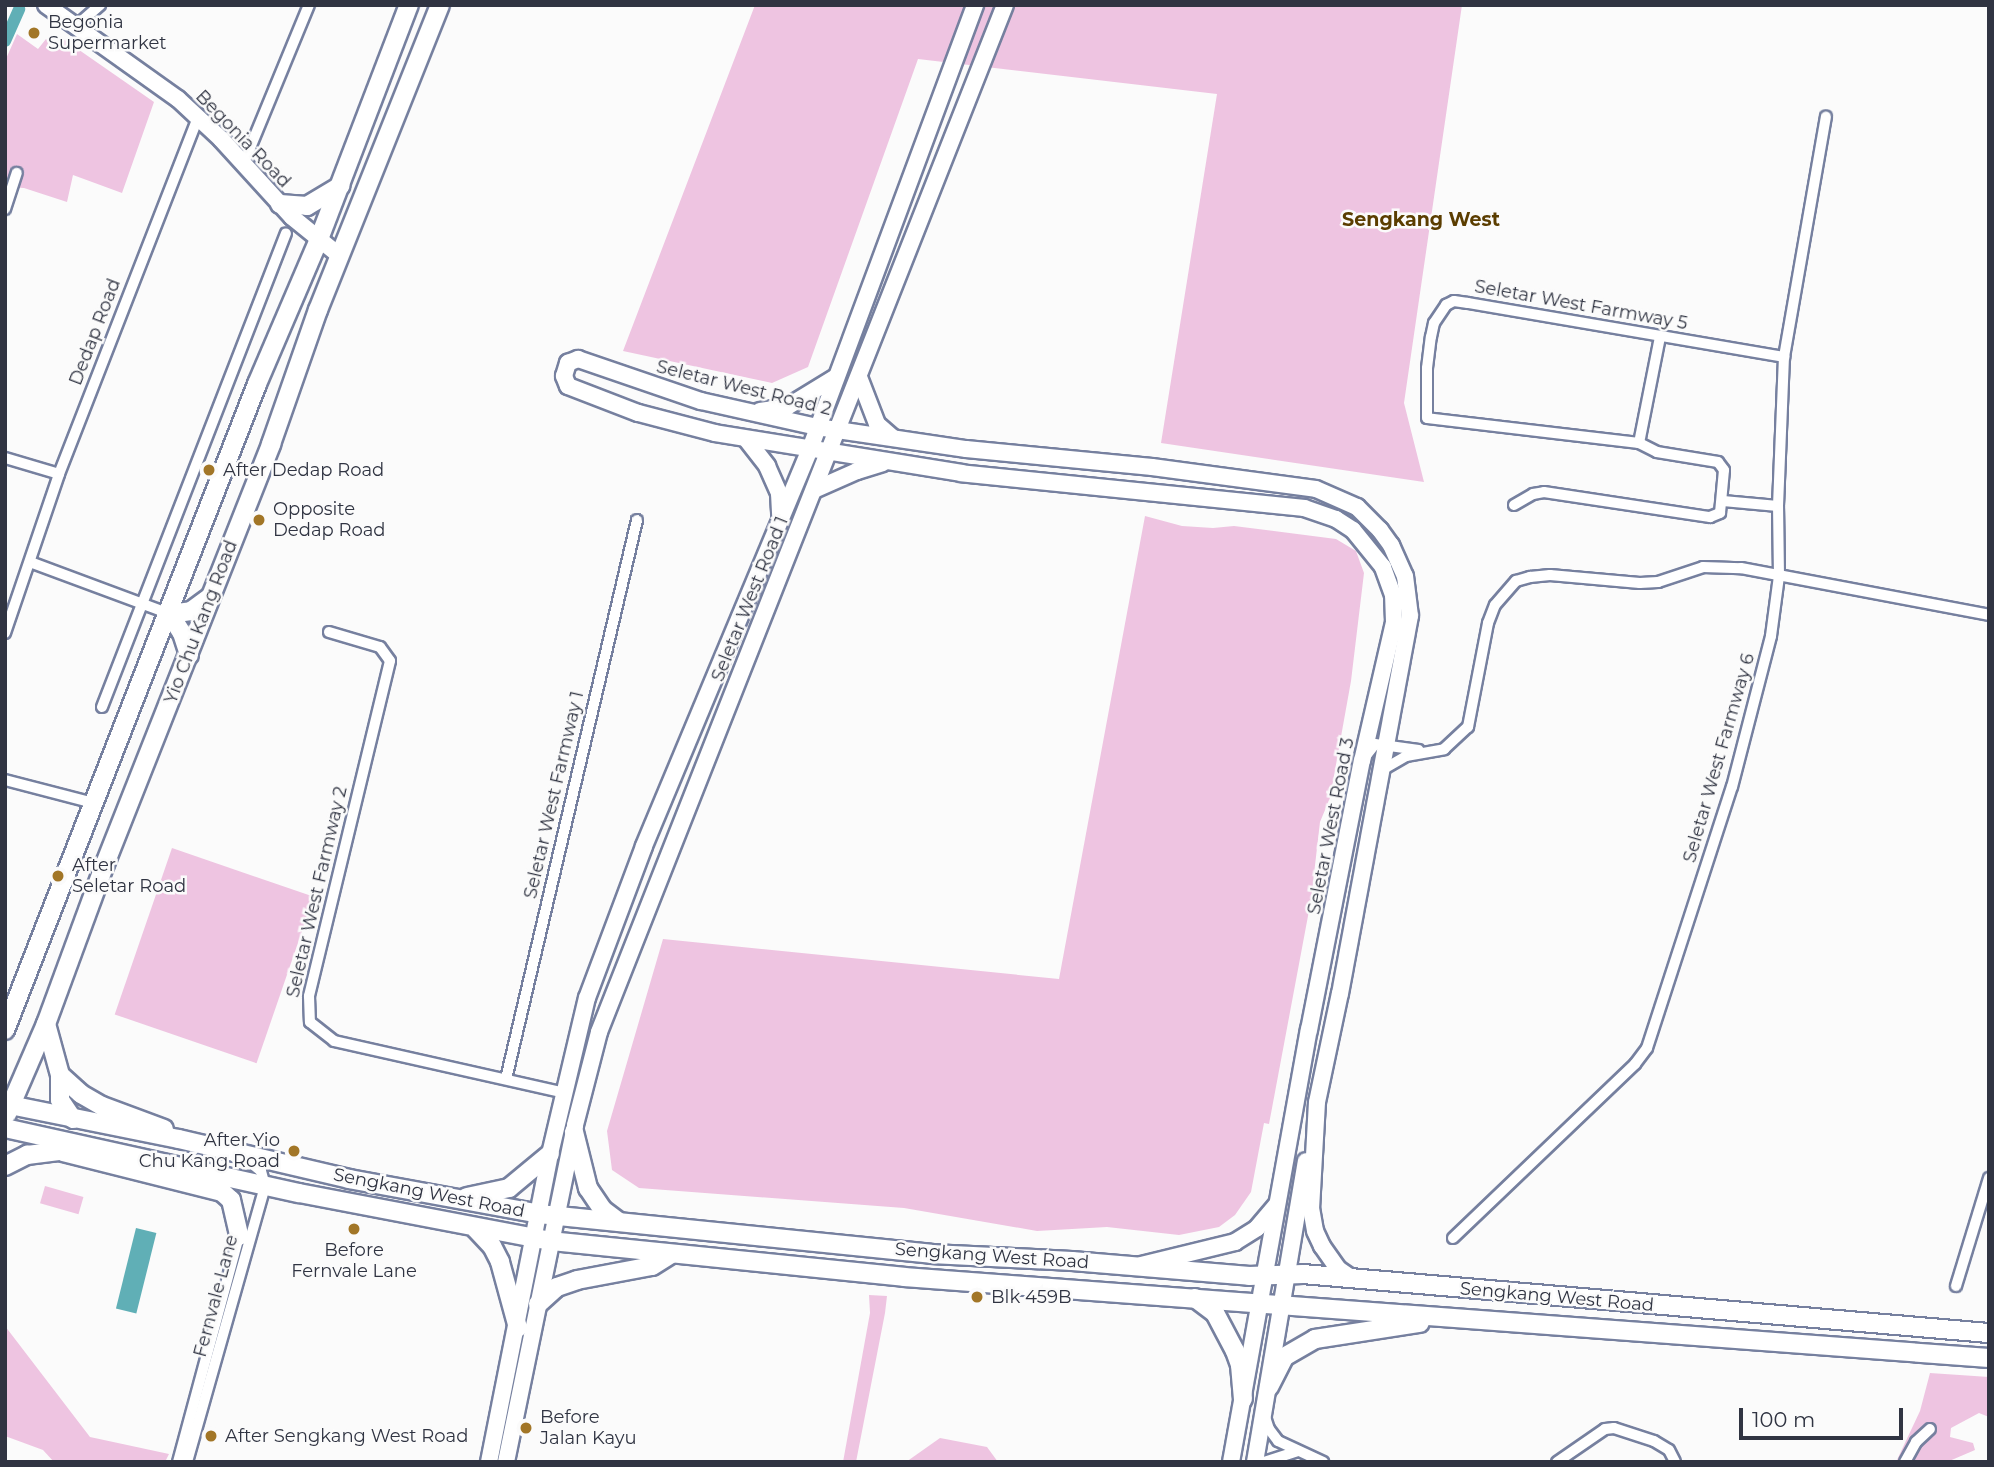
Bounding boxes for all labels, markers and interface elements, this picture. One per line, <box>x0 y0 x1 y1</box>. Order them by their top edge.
place label: Begonia Supermarket <box>48 12 167 54</box>
marker: Begonia Supermarket <box>26 25 42 41</box>
street label: Begonia Road <box>191 86 295 192</box>
district label: Sengkang West <box>1342 209 1500 231</box>
street label: Dedap Road <box>65 276 125 388</box>
street label: Seletar West Farmway 5 <box>1473 276 1689 334</box>
street label: Seletar West Road 2 <box>654 356 834 420</box>
place label: After Dedap Road <box>223 459 384 481</box>
marker: After Dedap Road <box>201 462 217 478</box>
place label: Opposite Dedap Road <box>273 499 386 542</box>
marker: Opposite Dedap Road <box>251 512 267 528</box>
street label: Seletar West Road 1 <box>707 513 793 685</box>
street label: Yio Chu Kang Road <box>160 537 242 707</box>
street label: Seletar West Farmway 6 <box>1679 651 1759 865</box>
street label: Seletar West Farmway 1 <box>520 689 588 901</box>
street label: Seletar West Road 3 <box>1303 736 1359 916</box>
street label: Seletar West Farmway 2 <box>282 784 352 1000</box>
place label: After Seletar Road <box>72 855 186 898</box>
marker: After Seletar Road <box>50 868 66 884</box>
place label: After Yio Chu Kang Road <box>139 1130 280 1172</box>
marker: After Yio Chu Kang Road <box>286 1143 302 1159</box>
street label: Sengkang West Road <box>331 1164 527 1222</box>
marker: Before Fernvale Lane <box>346 1221 362 1237</box>
street label: Fernvale Lane <box>189 1232 243 1360</box>
street label: Sengkang West Road <box>894 1238 1090 1274</box>
place label: Before Fernvale Lane <box>291 1240 417 1282</box>
street label: Sengkang West Road <box>1459 1278 1655 1316</box>
place label: Blk 459B <box>991 1286 1071 1308</box>
marker: Blk 459B <box>969 1289 985 1305</box>
scale bar <box>1742 1394 1906 1438</box>
place label: Before Jalan Kayu <box>540 1407 637 1450</box>
text: 100 m <box>1752 1407 1815 1432</box>
marker: Before Jalan Kayu <box>518 1420 534 1436</box>
place label: After Sengkang West Road <box>225 1425 468 1447</box>
marker: After Sengkang West Road <box>203 1428 219 1444</box>

